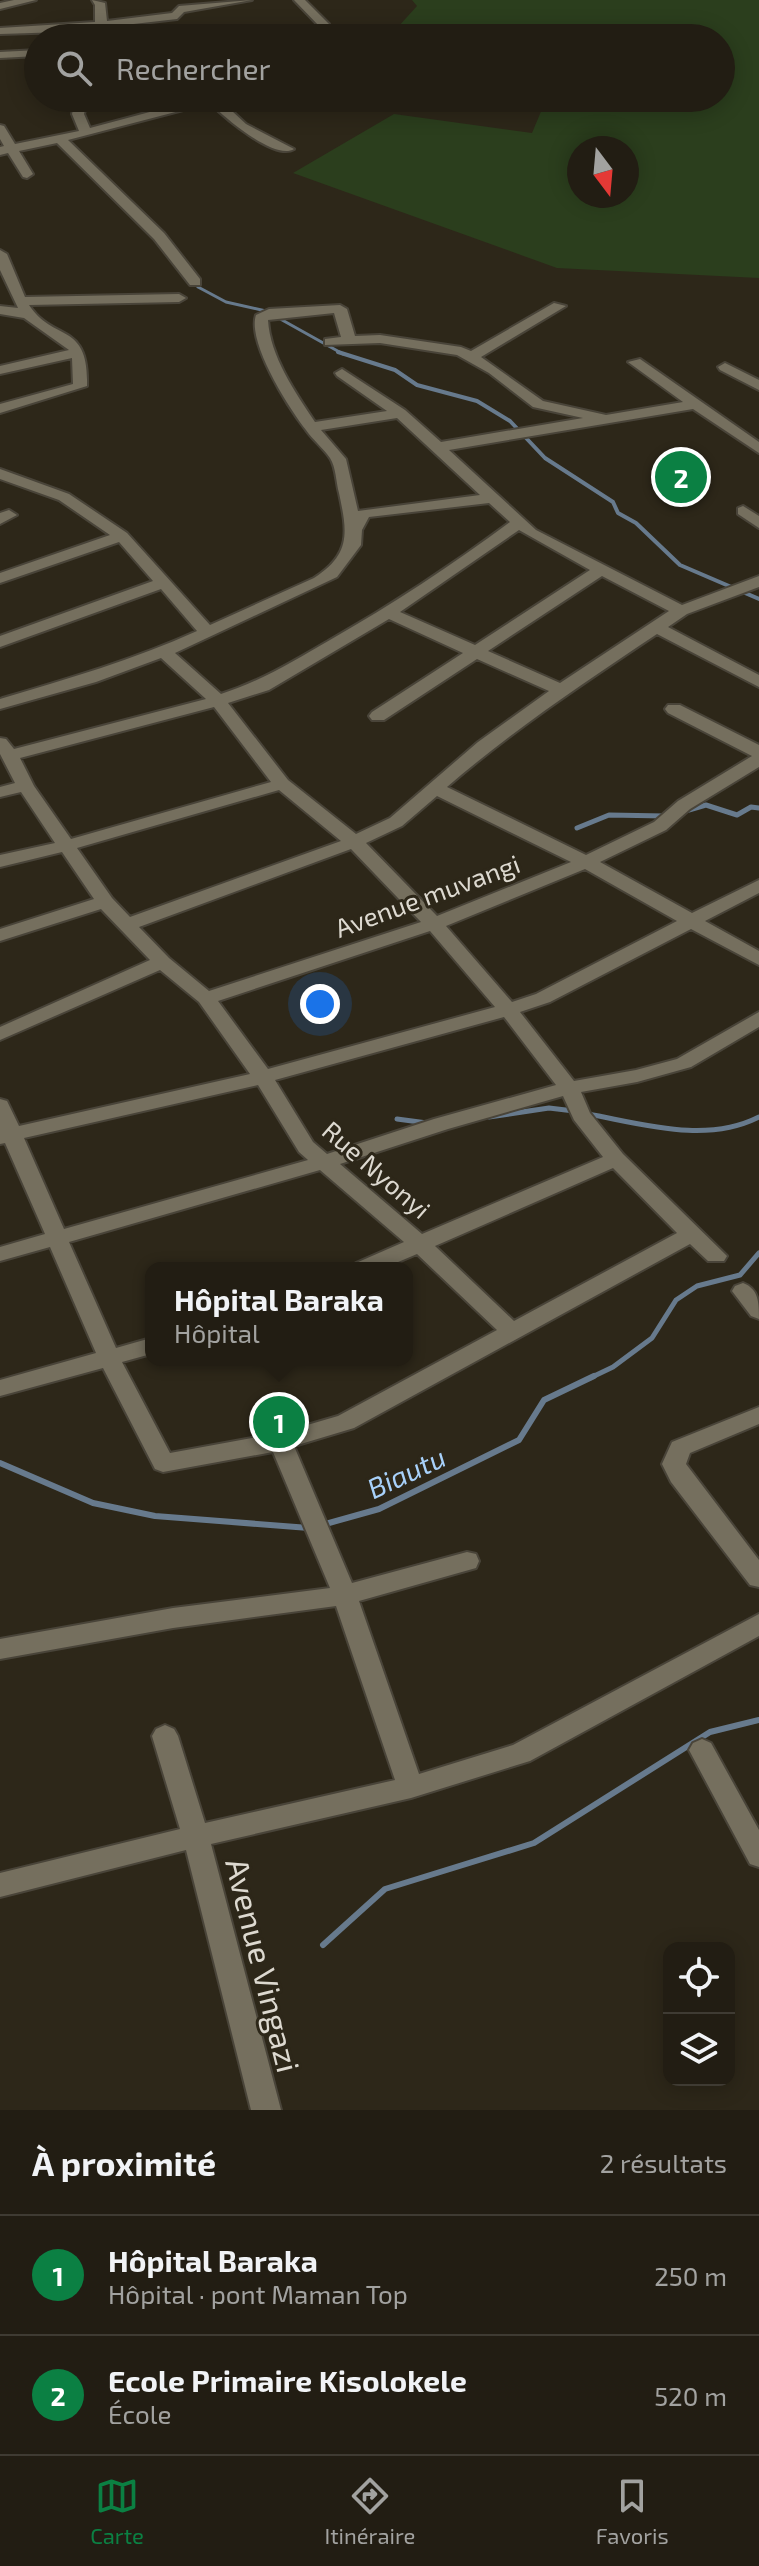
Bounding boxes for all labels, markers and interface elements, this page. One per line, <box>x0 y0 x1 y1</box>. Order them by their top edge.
search box <box>24 24 735 112</box>
icon: search <box>52 46 96 90</box>
text: Rechercher <box>116 50 271 86</box>
north arrow <box>567 136 639 208</box>
pin: 2 <box>655 447 707 507</box>
street label: Avenue muvangi <box>330 847 524 943</box>
your location <box>300 984 340 1024</box>
street label: Rue Nyonyi <box>317 1114 437 1224</box>
popup <box>145 1262 413 1366</box>
text: Hôpital Baraka <box>174 1281 384 1317</box>
text: Hôpital <box>174 1317 260 1348</box>
pin: 1 <box>253 1392 305 1452</box>
water label: Biautu <box>361 1439 451 1505</box>
street label: Avenue Vingazi <box>219 1854 309 2076</box>
map controls <box>663 1942 735 2086</box>
button: locate <box>663 1942 735 2014</box>
button: layers <box>663 2014 735 2086</box>
text: À proximité <box>32 2142 216 2183</box>
text: 2 résultats <box>600 2147 727 2178</box>
text: Hôpital Baraka <box>108 2242 318 2278</box>
text: 1 <box>52 2260 64 2291</box>
text: 250 m <box>654 2260 727 2291</box>
text: Hôpital · pont Maman Top <box>108 2278 408 2309</box>
text: Ecole Primaire Kisolokele <box>108 2362 467 2398</box>
text: 2 <box>50 2380 66 2411</box>
text: 520 m <box>654 2380 727 2411</box>
text: École <box>108 2398 172 2429</box>
tab: Carte <box>90 2474 144 2548</box>
tab: Itinéraire <box>324 2474 415 2548</box>
tab: Favoris <box>596 2474 669 2548</box>

